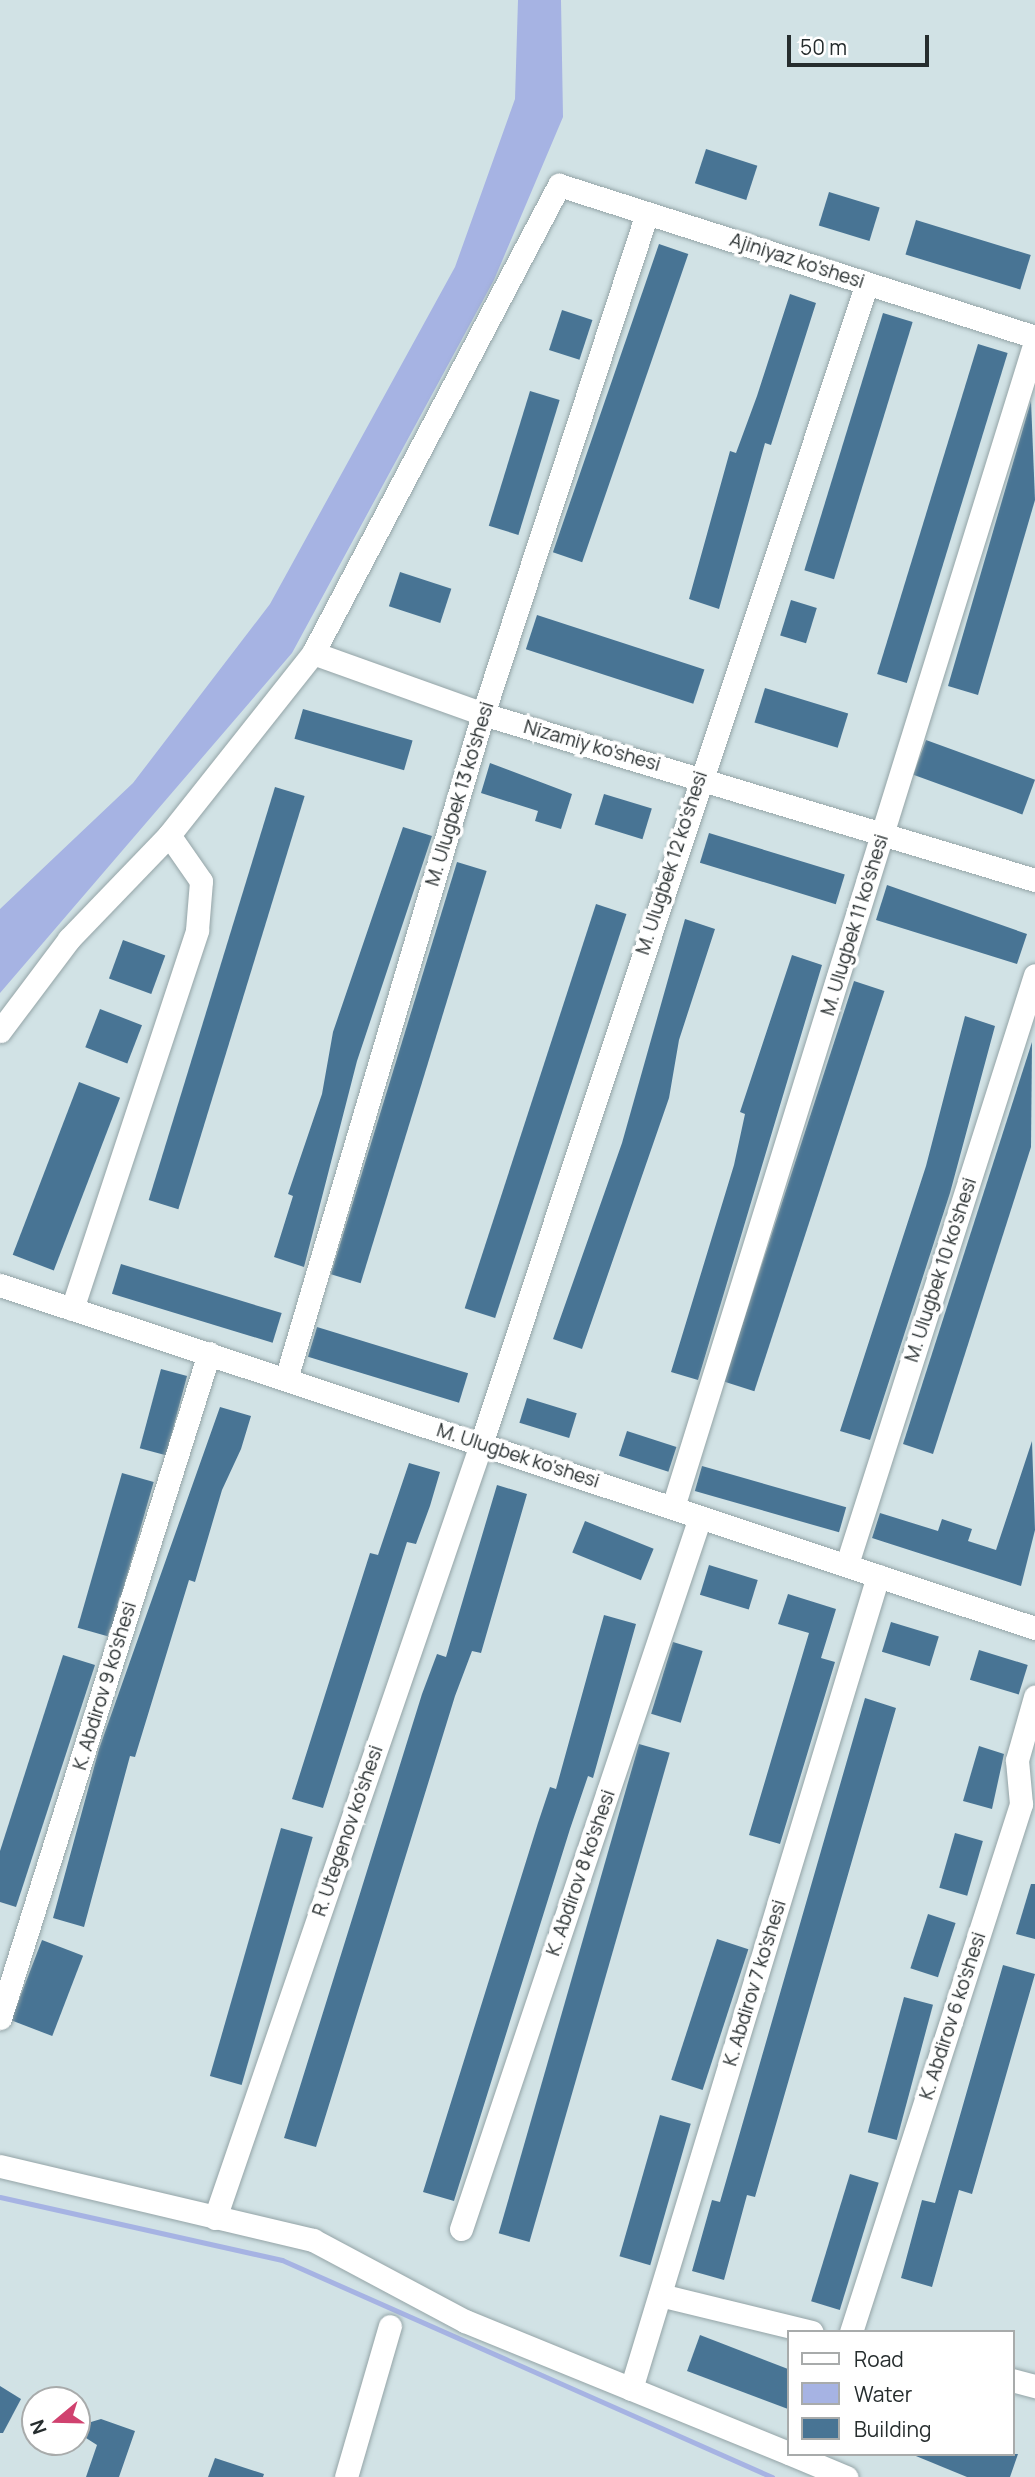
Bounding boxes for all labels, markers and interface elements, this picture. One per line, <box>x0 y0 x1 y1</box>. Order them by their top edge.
scale bar <box>790 21 932 65</box>
text: 50 m <box>800 33 847 61</box>
street label: Ajiniyaz ko'shesi <box>727 228 867 294</box>
street label: M. Ulugbek 13 ko'shesi <box>421 699 499 889</box>
street label: Nizamiy ko'shesi <box>521 716 663 776</box>
street label: M. Ulugbek 12 ko'shesi <box>632 768 712 958</box>
street label: M. Ulugbek 11 ko'shesi <box>817 832 893 1018</box>
street label: M. Ulugbek 10 ko'shesi <box>900 1175 982 1365</box>
street label: M. Ulugbek ko'shesi <box>434 1419 602 1493</box>
street label: K. Abdirov 9 ko'shesi <box>69 1599 141 1773</box>
street label: R. Utegenov ko'shesi <box>308 1743 388 1919</box>
street label: K. Abdirov 8 ko'shesi <box>542 1787 620 1959</box>
street label: K. Abdirov 7 ko'shesi <box>719 1897 791 2069</box>
street label: K. Abdirov 6 ko'shesi <box>915 1929 991 2103</box>
legend <box>786 2330 1014 2456</box>
text: Road <box>854 2345 904 2373</box>
text: Water <box>854 2380 912 2408</box>
north arrow <box>21 2386 91 2456</box>
text: Building <box>854 2415 931 2443</box>
text: N <box>24 2416 53 2438</box>

